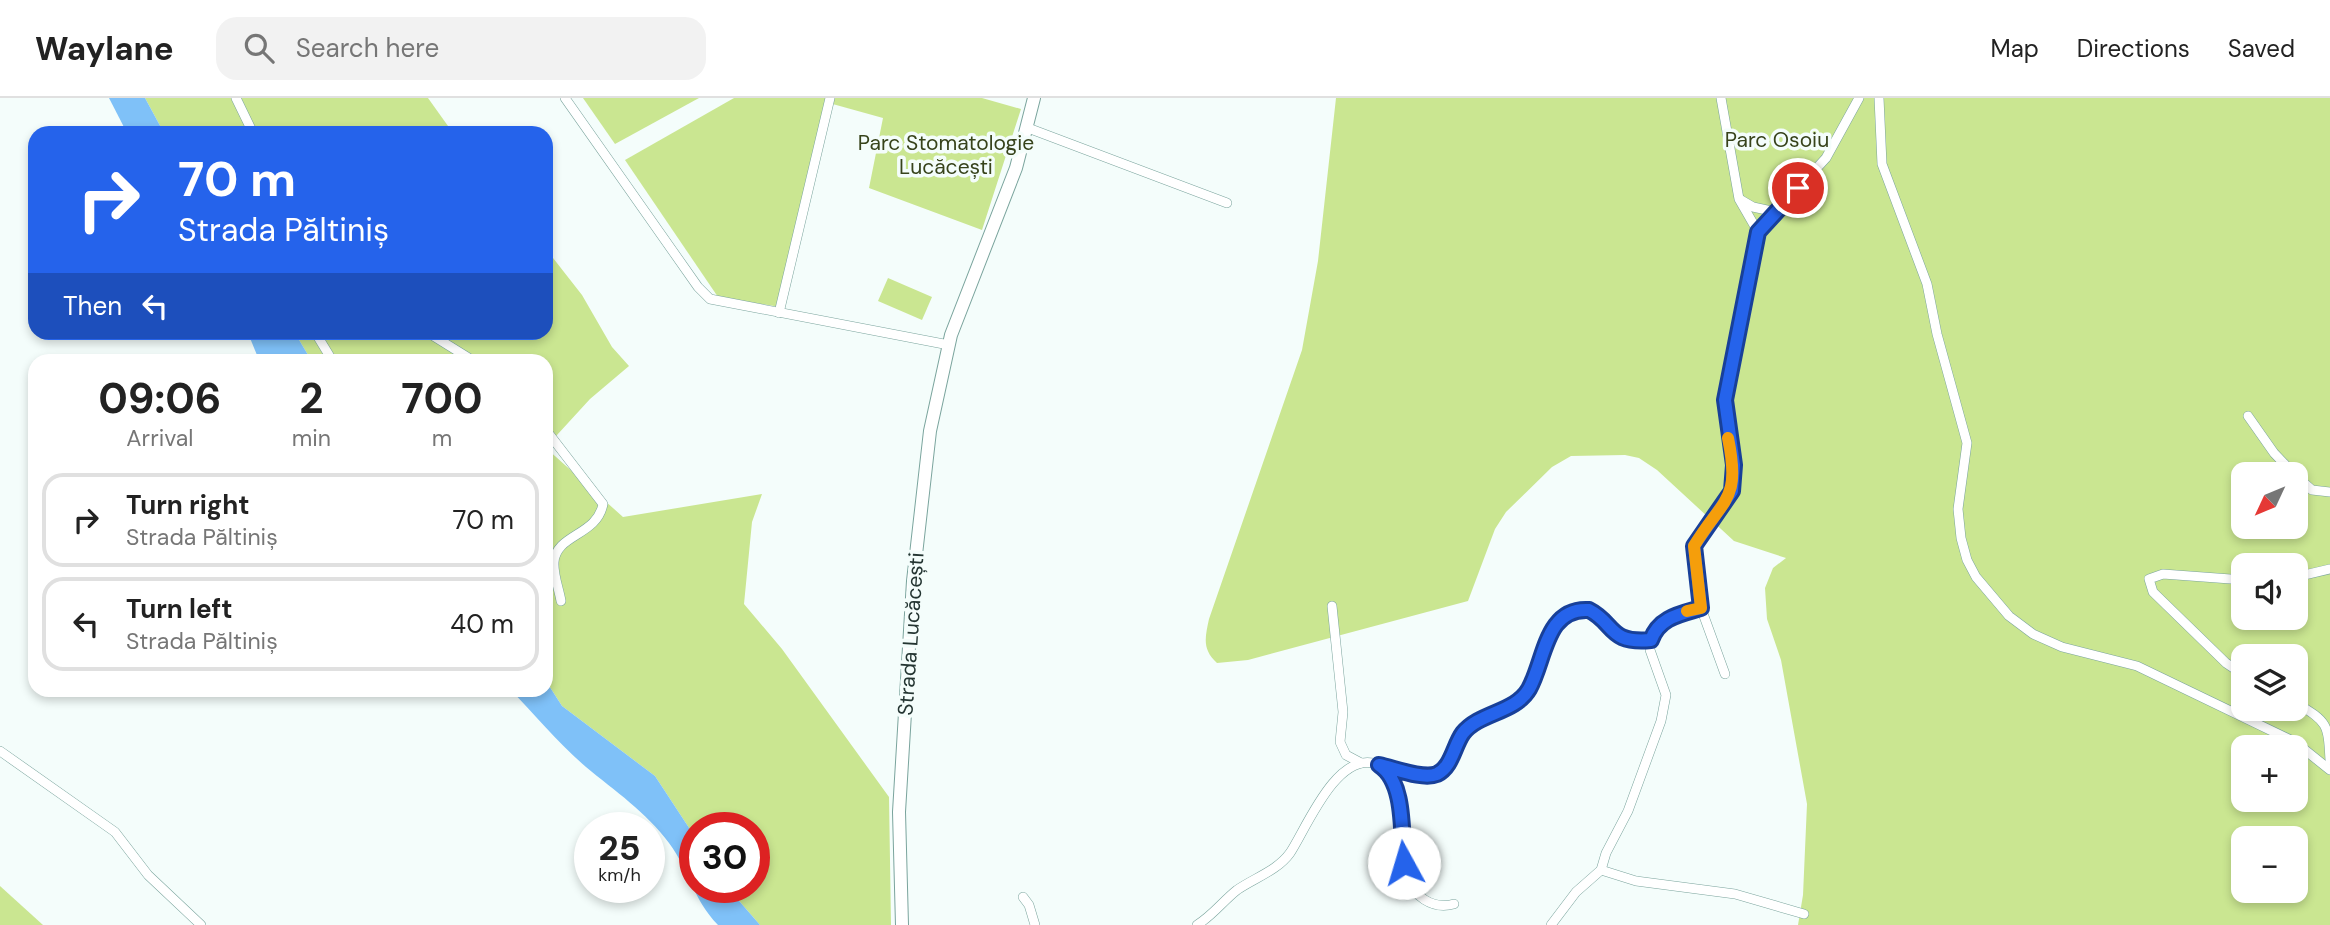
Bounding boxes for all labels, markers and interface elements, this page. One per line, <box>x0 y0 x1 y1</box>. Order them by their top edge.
search box <box>216 17 706 80</box>
text: Waylane <box>35 27 174 70</box>
icon: search <box>240 29 278 67</box>
text: Search here <box>296 31 439 65</box>
text: Map <box>1991 33 2039 64</box>
text: Directions <box>2077 33 2190 64</box>
text: Saved <box>2228 33 2295 64</box>
park label: Parc Osoiu <box>1725 126 1829 154</box>
park label: Parc Stomatologie Lucăcești <box>858 129 1034 181</box>
text: 70 m <box>178 147 296 211</box>
icon: right <box>63 154 154 245</box>
pin <box>1768 158 1828 218</box>
icon: arrive <box>1779 169 1817 207</box>
text: Strada Păltiniș <box>178 209 389 251</box>
icon: left <box>136 287 174 325</box>
text: Then <box>63 289 122 323</box>
text: 09:06 <box>98 371 221 426</box>
text: 2 <box>299 371 323 426</box>
text: 700 <box>401 371 483 426</box>
text: Arrival <box>126 423 193 453</box>
text: min <box>292 423 331 453</box>
text: m <box>432 423 452 453</box>
north arrow <box>2231 462 2308 539</box>
map controls <box>2231 462 2308 903</box>
text: Turn right <box>126 488 250 522</box>
icon: right <box>67 501 105 539</box>
text: 70 m <box>453 503 514 537</box>
text: Strada Păltiniș <box>126 522 278 552</box>
street label: Strada Lucăcești <box>891 551 931 717</box>
button: sound <box>2231 553 2308 630</box>
text: Turn left <box>126 592 233 626</box>
icon: left <box>67 605 105 643</box>
text: 40 m <box>450 607 514 641</box>
text: Strada Păltiniș <box>126 626 278 656</box>
button: layers <box>2231 644 2308 721</box>
button: + <box>2231 735 2308 812</box>
speed limit sign: 30 <box>679 812 770 903</box>
text: 25 <box>599 825 640 871</box>
position arrow <box>1367 826 1441 900</box>
button: − <box>2231 826 2308 903</box>
text: km/h <box>598 863 641 887</box>

